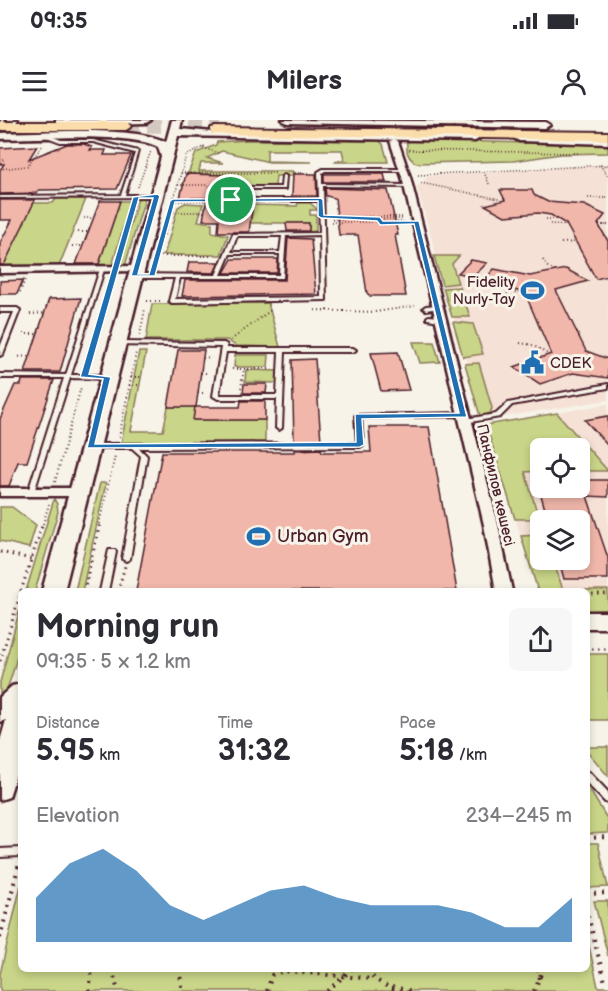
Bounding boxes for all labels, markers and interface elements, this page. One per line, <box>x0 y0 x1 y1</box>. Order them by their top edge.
text: 09:35 <box>30 8 87 35</box>
icon: menu <box>18 65 51 98</box>
text: Milers <box>266 65 342 97</box>
icon: person <box>557 65 590 98</box>
pin <box>205 174 256 225</box>
icon: arrive <box>214 183 247 216</box>
place label: Fidelity Nurly-Tay <box>453 273 515 309</box>
sports icon: Fidelity Nurly-Tay <box>520 278 546 304</box>
public building icon: CDEK <box>519 350 545 376</box>
place label: CDEK <box>550 354 591 373</box>
street label: Панфилов көшесі <box>472 422 519 548</box>
map controls <box>530 438 590 570</box>
button: locate <box>530 438 590 498</box>
button: layers <box>530 510 590 570</box>
sports icon: Urban Gym <box>246 523 272 549</box>
place label: Urban Gym <box>277 526 369 547</box>
text: Morning run <box>36 607 219 647</box>
button: share <box>509 608 572 671</box>
text: 09:35 · 5 × 1.2 km <box>36 650 191 674</box>
text: Distance <box>36 714 100 733</box>
text: Time <box>218 714 253 733</box>
text: Pace <box>399 714 436 733</box>
text: 5.95 <box>36 733 95 769</box>
text: 31:32 <box>218 733 291 769</box>
text: 5:18 <box>399 733 455 769</box>
text: km <box>95 746 120 765</box>
text: /km <box>455 746 487 765</box>
text: Elevation <box>36 804 119 828</box>
text: 234–245 m <box>466 804 572 828</box>

